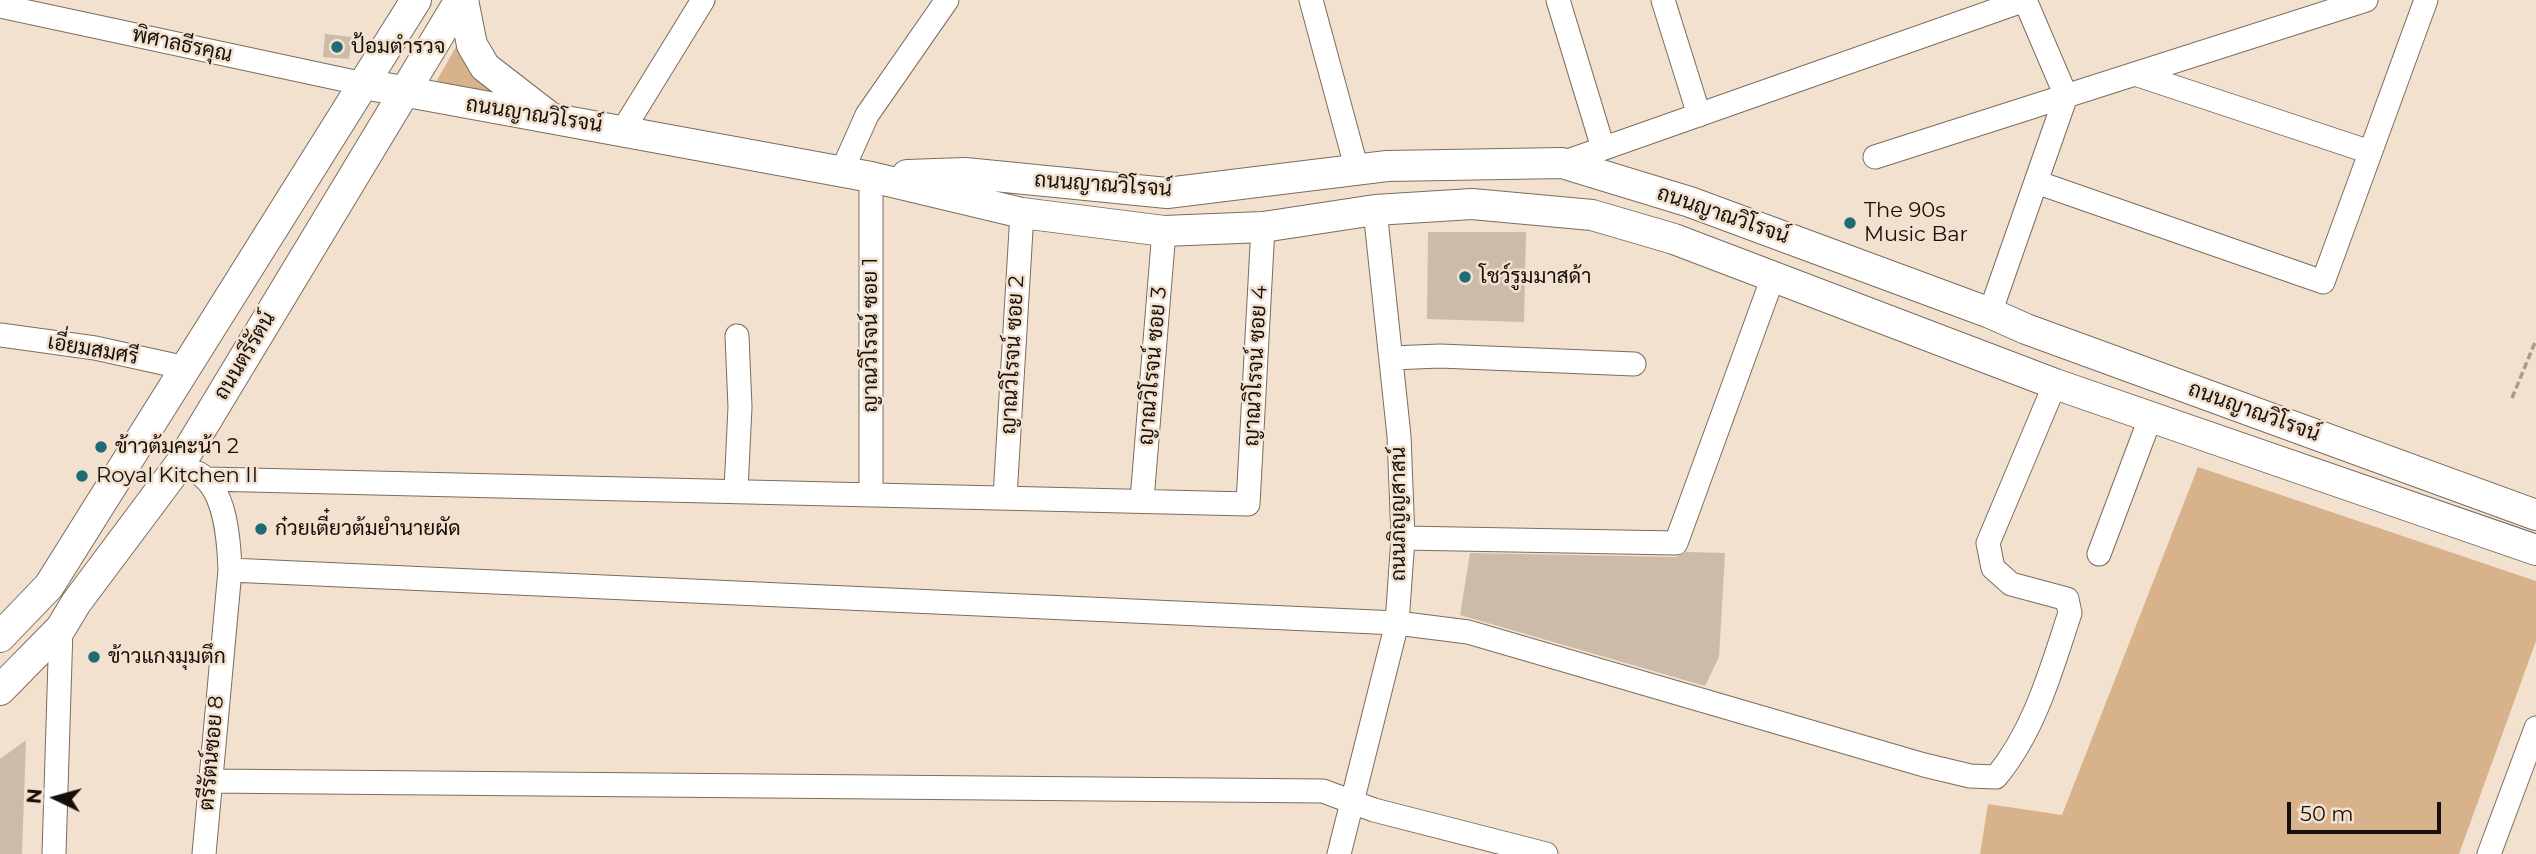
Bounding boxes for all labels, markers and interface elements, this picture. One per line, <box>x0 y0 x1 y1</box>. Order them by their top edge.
street label: พิศาลธีรคุณ <box>130 22 234 68</box>
place label: ป้อมตำรวจ <box>351 34 445 60</box>
marker: ป้อมตำรวจ <box>329 39 345 55</box>
street label: ถนนญาณวิโรจน์ <box>464 92 604 138</box>
street label: ถนนญาณวิโรจน์ <box>1033 168 1173 202</box>
street label: ถนนญาณวิโรจน์ <box>1654 181 1792 249</box>
place label: The 90s Music Bar <box>1864 198 1968 248</box>
marker: The 90s Music Bar <box>1842 215 1858 231</box>
street label: ญาณวิโรจน์ ซอย 1 <box>858 258 884 412</box>
place label: โชว์รูมมาสด้า <box>1479 264 1591 290</box>
marker: โชว์รูมมาสด้า <box>1457 269 1473 285</box>
street label: ญาณวิโรจน์ ซอย 2 <box>996 275 1030 435</box>
street label: ญาณวิโรจน์ ซอย 4 <box>1239 285 1273 447</box>
street label: ญาณวิโรจน์ ซอย 3 <box>1134 286 1172 446</box>
street label: ถนนตรีรัตน์ <box>209 307 281 405</box>
street label: เอี่ยมสมศรี <box>46 330 140 370</box>
street label: ถนนญาณวิโรจน์ <box>2185 377 2323 447</box>
place label: ข้าวต้มคะน้า 2 <box>115 434 239 460</box>
marker: ข้าวต้มคะน้า 2 <box>93 439 109 455</box>
street label: ถนนภิญญสาสน์ <box>1386 447 1412 581</box>
place label: Royal Kitchen II <box>96 463 258 489</box>
marker: Royal Kitchen II <box>74 468 90 484</box>
place label: ก๋วยเตี๋ยวต้มยำนายผัด <box>275 516 461 542</box>
marker: ก๋วยเตี๋ยวต้มยำนายผัด <box>253 521 269 537</box>
place label: ข้าวแกงมุมตึก <box>108 644 226 670</box>
marker: ข้าวแกงมุมตึก <box>86 649 102 665</box>
street label: ตรีรัตน์ซอย 8 <box>194 694 230 812</box>
north arrow <box>21 763 91 833</box>
text: N <box>22 787 47 805</box>
scale bar <box>2291 788 2445 832</box>
text: 50 m <box>2300 801 2354 826</box>

